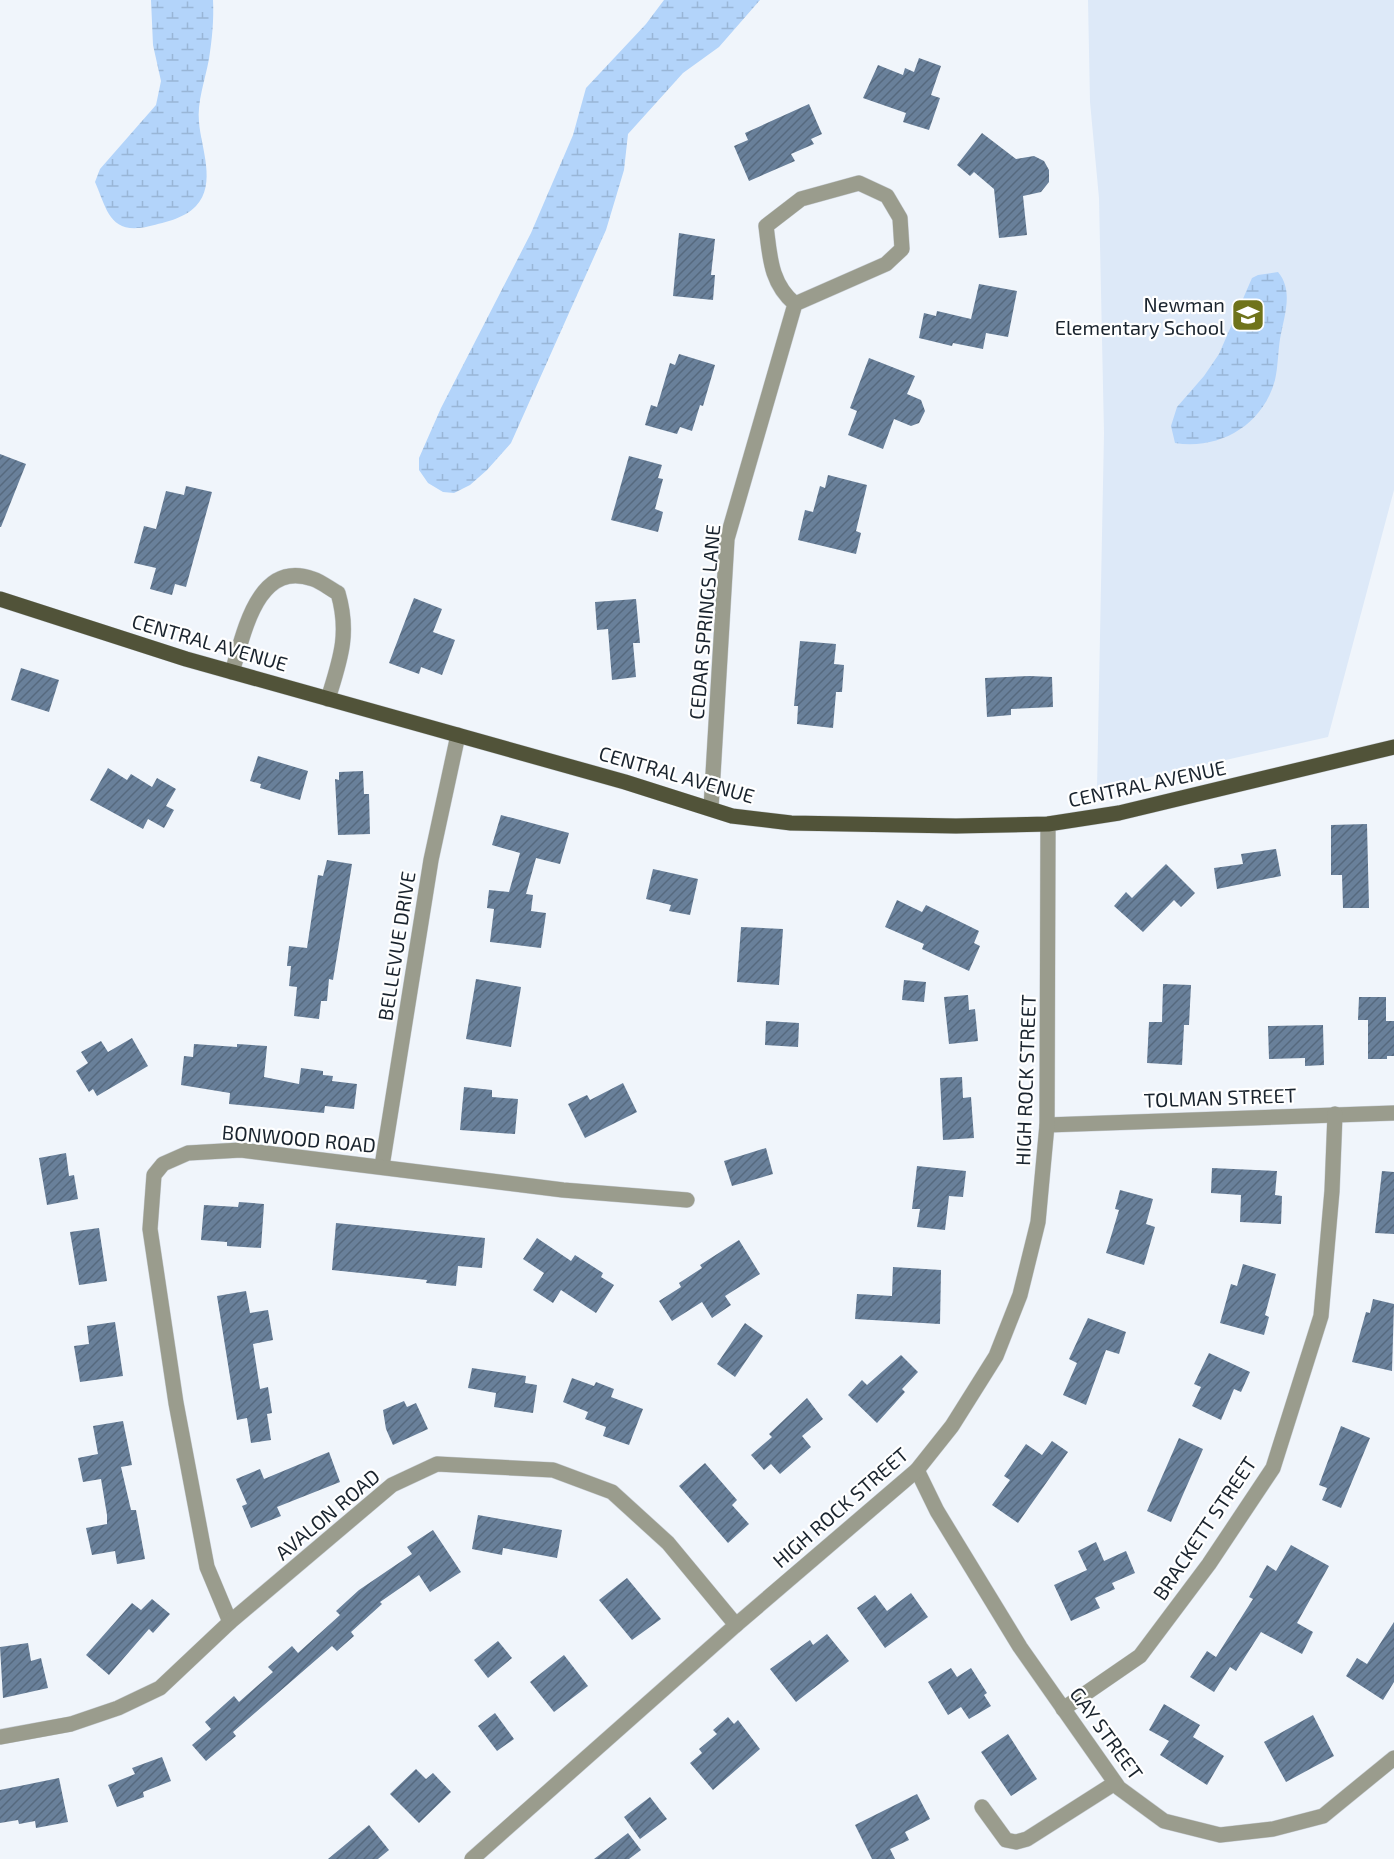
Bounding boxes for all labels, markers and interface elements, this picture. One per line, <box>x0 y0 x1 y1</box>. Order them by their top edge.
place label: Newman Elementary School <box>1055 292 1225 339</box>
school or university icon: Newman Elementary School <box>1230 297 1266 333</box>
street label: CEDAR SPRINGS LANE <box>684 523 724 721</box>
street label: CENTRAL AVENUE <box>129 608 291 676</box>
street label: CENTRAL AVENUE <box>596 740 758 808</box>
street label: CENTRAL AVENUE <box>1066 755 1228 811</box>
street label: BELLEVUE DRIVE <box>372 870 420 1022</box>
street label: HIGH ROCK STREET <box>1010 994 1040 1166</box>
street label: TOLMAN STREET <box>1143 1082 1297 1112</box>
street label: BONWOOD ROAD <box>221 1119 377 1157</box>
street label: HIGH ROCK STREET <box>767 1441 913 1572</box>
street label: BRACKETT STREET <box>1147 1451 1261 1604</box>
street label: AVALON ROAD <box>270 1463 384 1565</box>
street label: GAY STREET <box>1065 1682 1149 1784</box>

